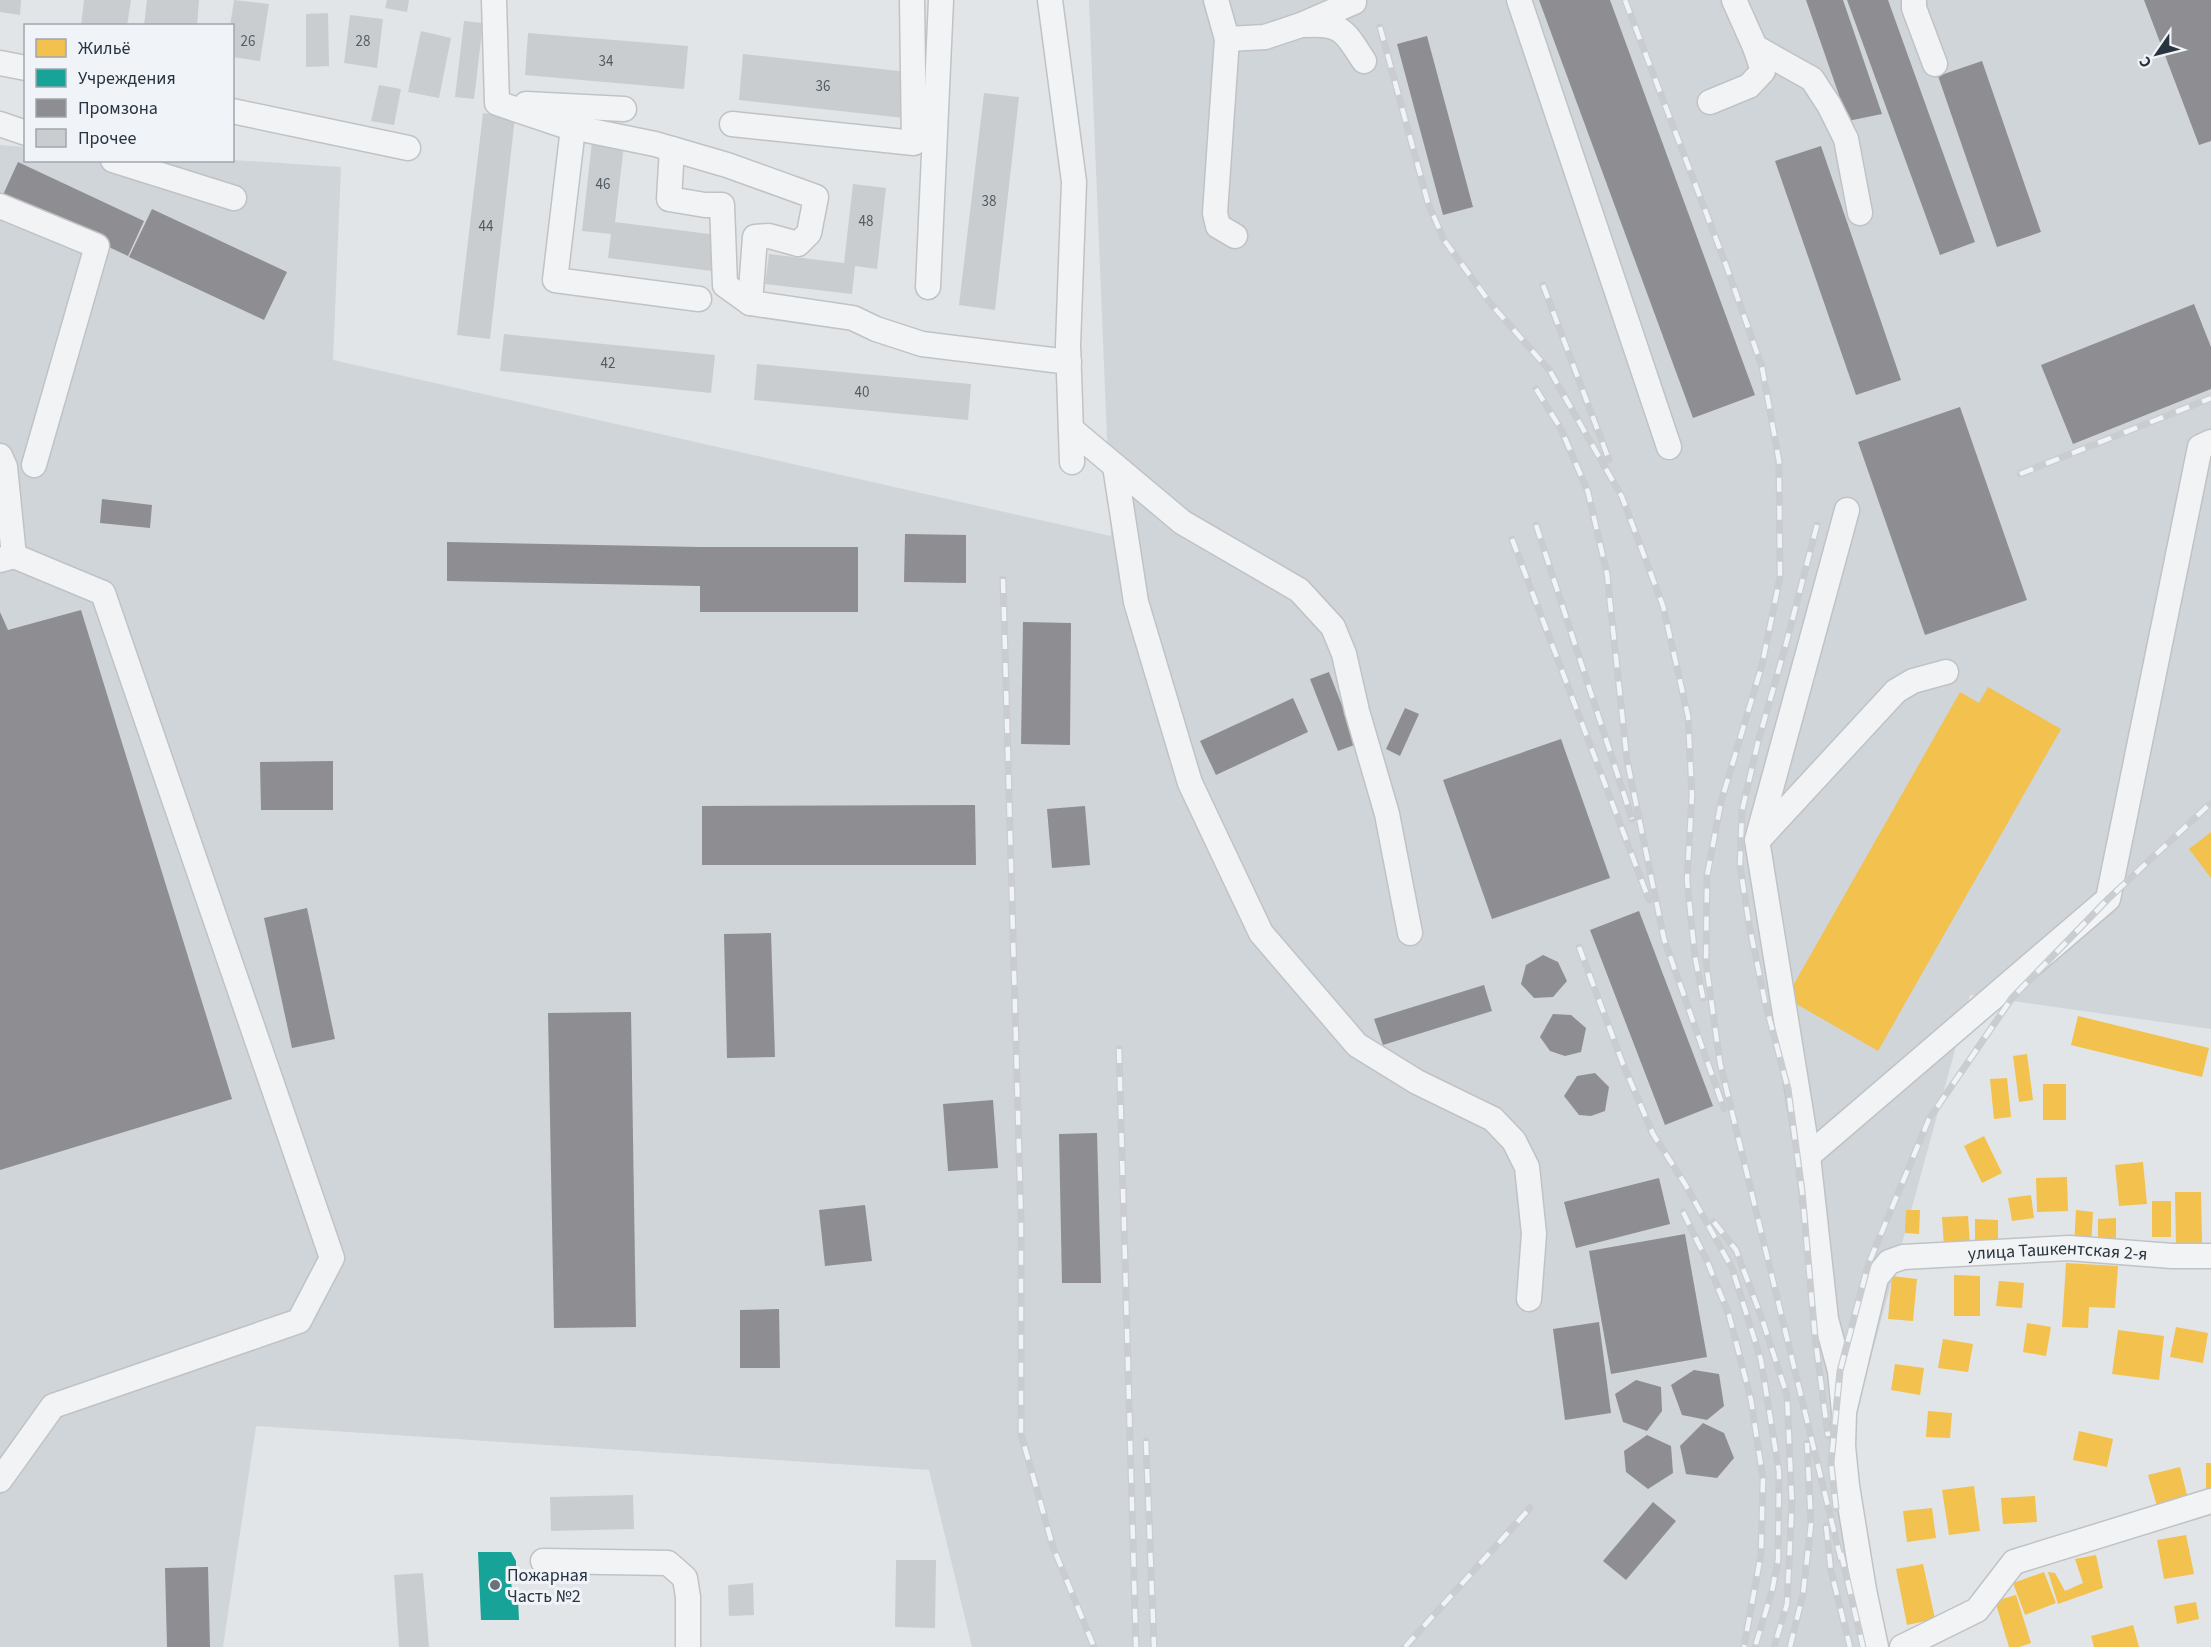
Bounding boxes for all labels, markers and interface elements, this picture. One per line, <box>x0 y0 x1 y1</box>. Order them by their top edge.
legend <box>24 24 234 162</box>
north arrow <box>2127 24 2187 84</box>
house number: 26 <box>241 31 255 52</box>
house number: 28 <box>356 31 370 52</box>
text: Жильё <box>78 36 131 61</box>
house number: 34 <box>599 51 614 72</box>
text: С <box>2134 52 2157 72</box>
text: Учреждения <box>78 66 176 91</box>
house number: 36 <box>816 76 830 97</box>
text: Промзона <box>78 96 158 121</box>
text: Прочее <box>78 126 136 151</box>
house number: 46 <box>596 174 610 195</box>
house number: 38 <box>982 191 996 212</box>
house number: 48 <box>859 211 873 232</box>
house number: 44 <box>479 216 494 237</box>
house number: 42 <box>601 353 615 374</box>
house number: 40 <box>855 382 869 403</box>
street label: улица Ташкентская 2-я <box>1967 1236 2148 1267</box>
place label: Пожарная Часть №2 <box>507 1563 588 1609</box>
marker: Пожарная Часть №2 <box>488 1578 502 1592</box>

